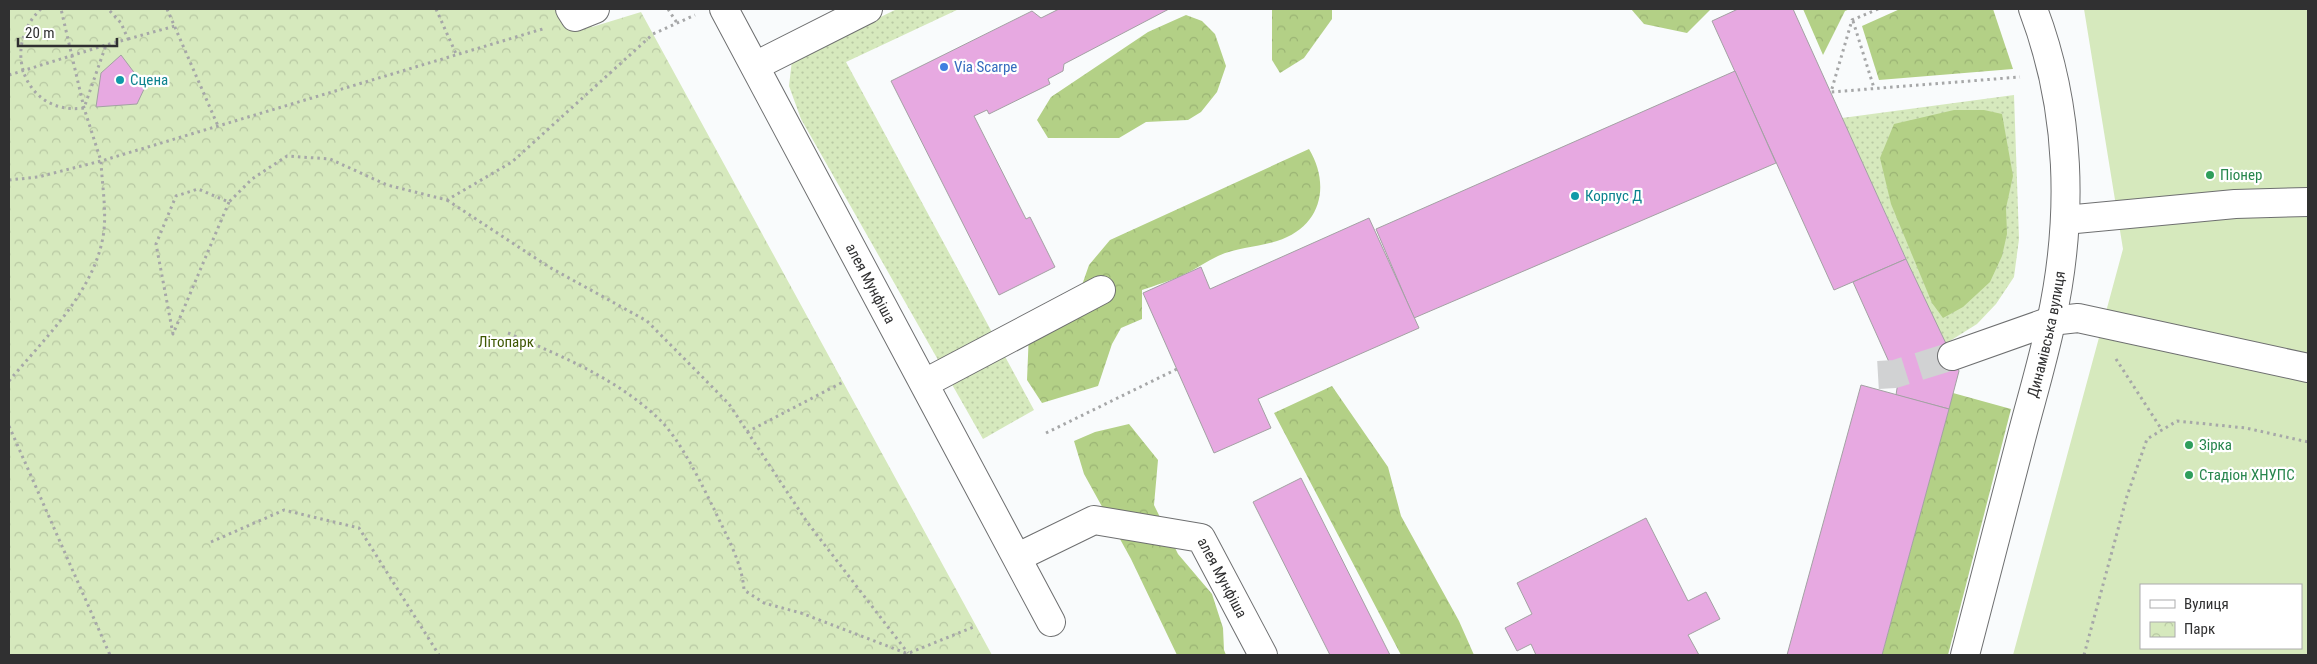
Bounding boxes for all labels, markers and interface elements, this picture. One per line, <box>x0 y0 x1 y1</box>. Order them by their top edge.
scale bar <box>18 15 116 47</box>
text: 20 m <box>25 24 55 42</box>
place label: Via Scarpe <box>954 58 1017 76</box>
marker: Via Scarpe <box>938 61 950 73</box>
place label: Сцена <box>130 71 168 89</box>
marker: Сцена <box>114 74 126 86</box>
place label: Піонер <box>2220 166 2262 184</box>
marker: Піонер <box>2204 169 2216 181</box>
place label: Корпус Д <box>1585 187 1642 205</box>
marker: Корпус Д <box>1569 190 1581 202</box>
street label: алея Мунфіша <box>842 240 899 327</box>
street label: Динамівська вулиця <box>2024 270 2069 400</box>
park label: Літопарк <box>478 333 534 351</box>
place label: Зірка <box>2199 436 2232 454</box>
marker: Зірка <box>2183 439 2195 451</box>
place label: Стадіон ХНУПС <box>2199 466 2295 484</box>
marker: Стадіон ХНУПС <box>2183 469 2195 481</box>
street label: алея Мунфіша <box>1193 534 1251 621</box>
legend <box>2140 584 2302 649</box>
text: Вулиця <box>2184 595 2229 613</box>
text: Парк <box>2184 620 2215 638</box>

